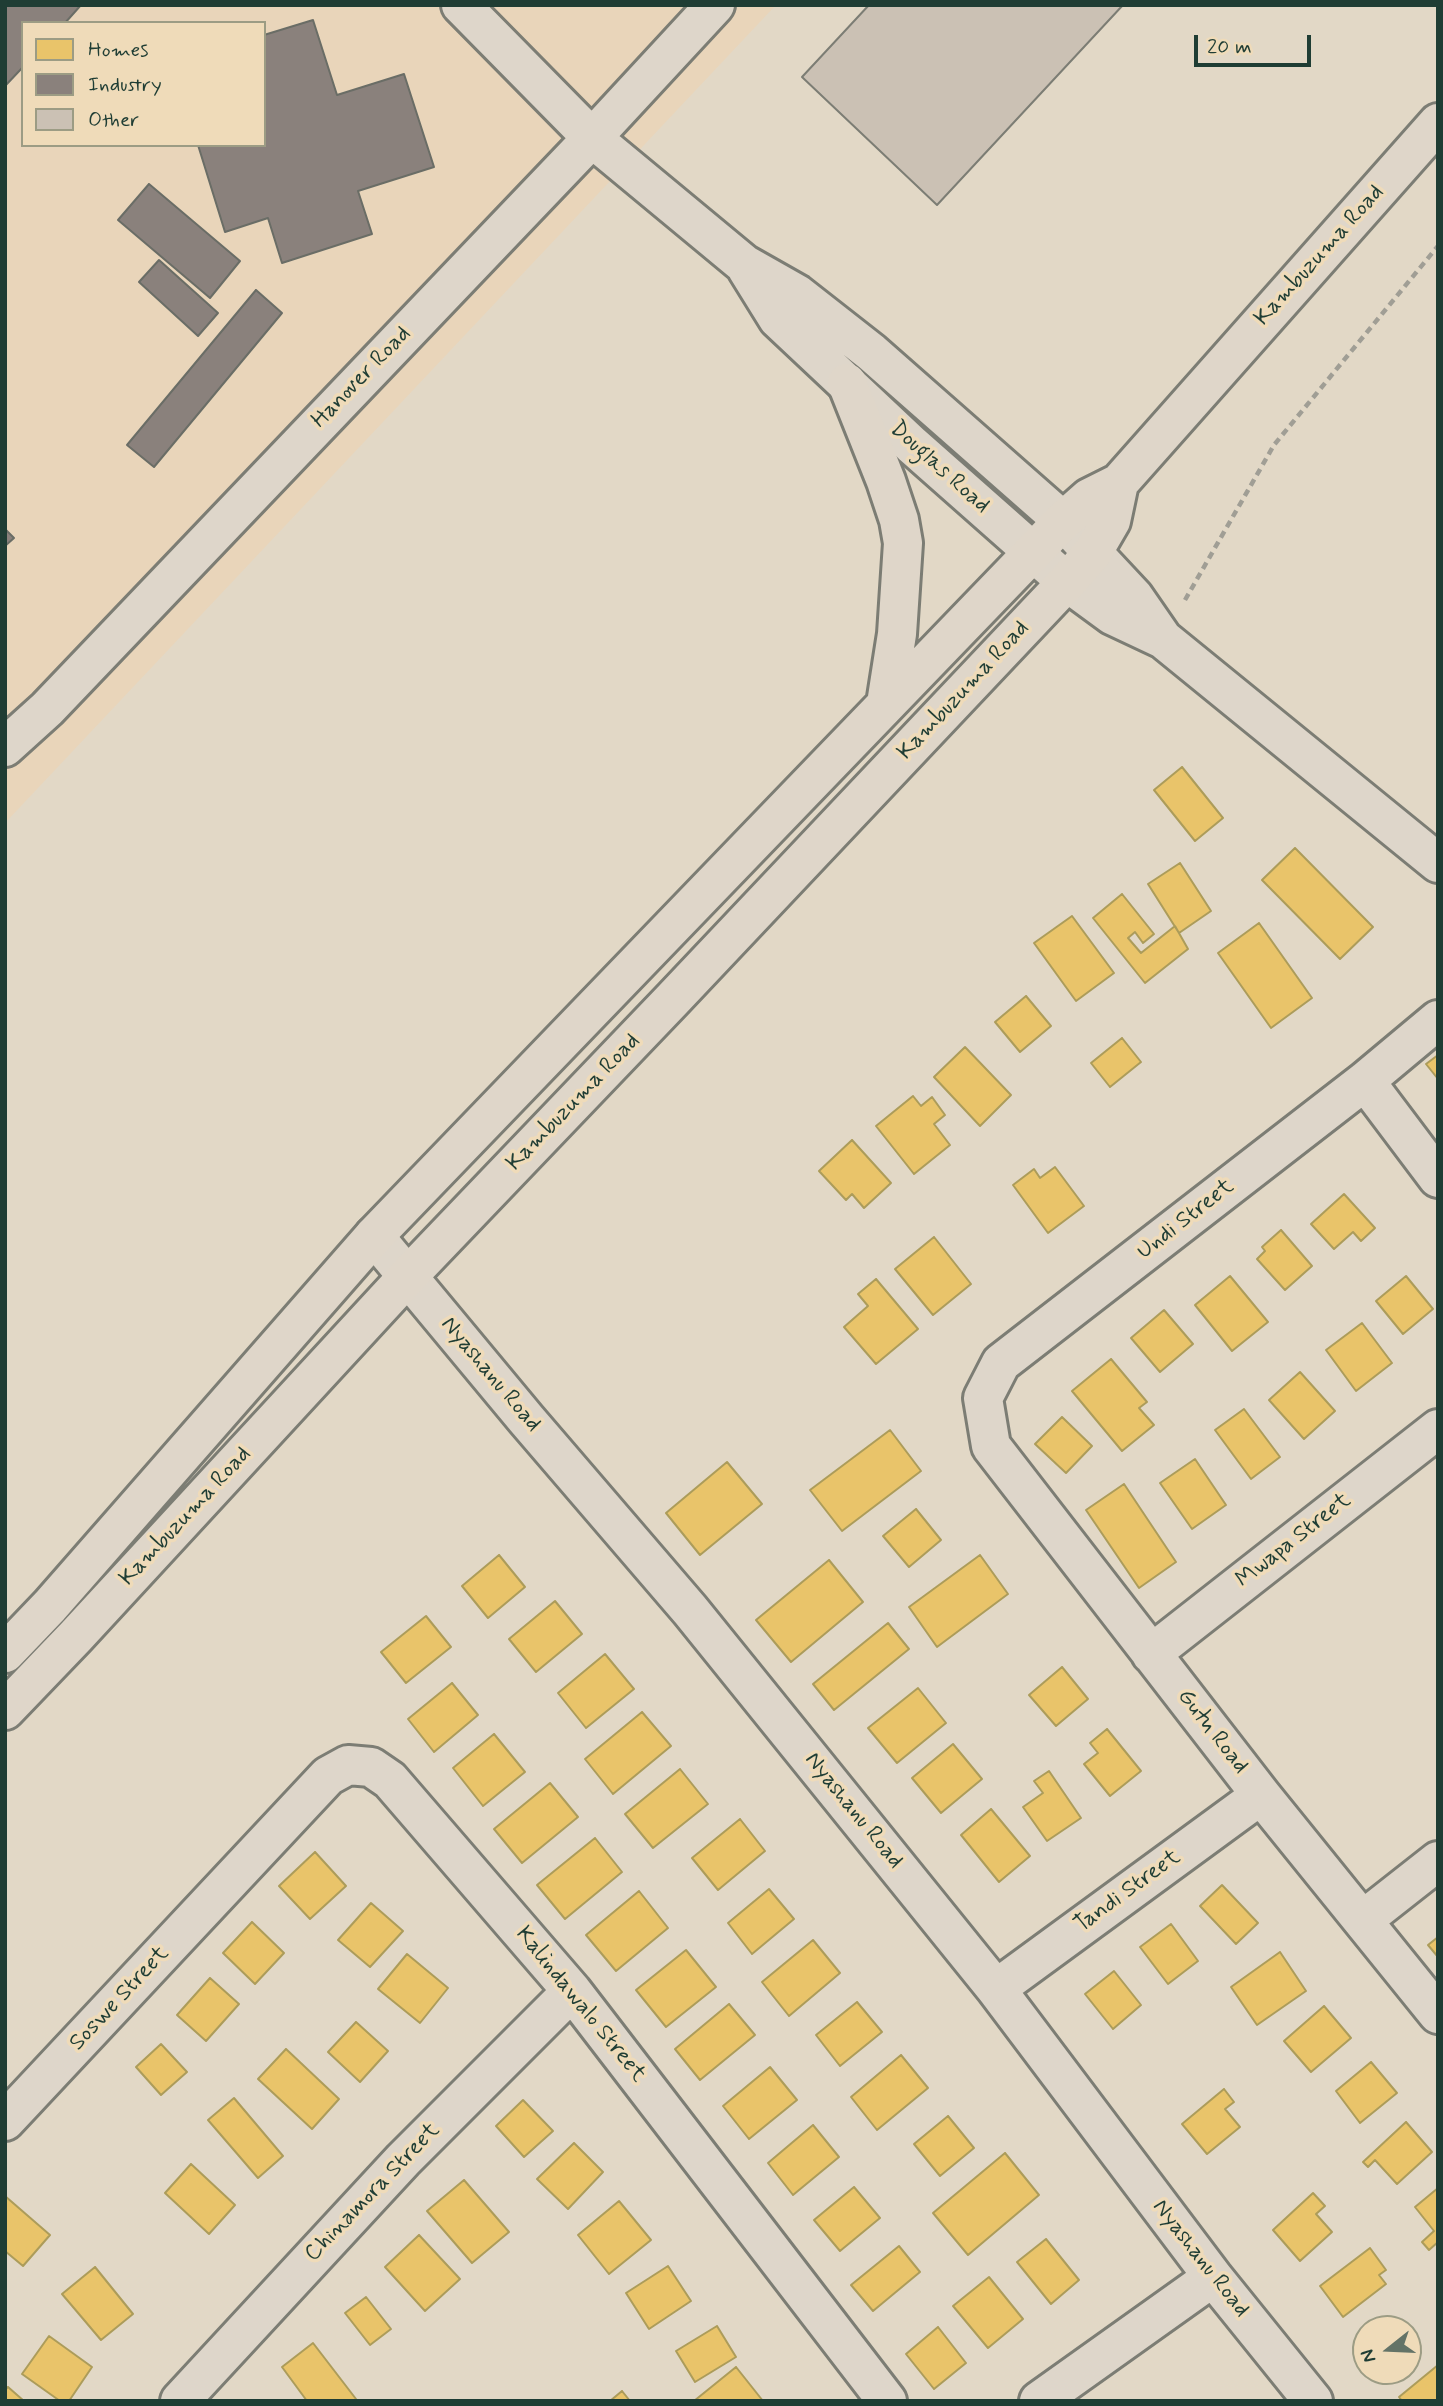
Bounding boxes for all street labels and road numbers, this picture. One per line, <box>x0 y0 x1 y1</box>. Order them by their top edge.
street label: Kambuzuma Road <box>1249 180 1391 332</box>
street label: Hanover Road <box>307 321 417 435</box>
street label: Douglas Road <box>883 416 995 520</box>
street label: Kambuzuma Road <box>892 616 1036 766</box>
street label: Kambuzuma Road <box>501 1028 647 1178</box>
street label: Undi Street <box>1132 1174 1240 1266</box>
street label: Nyashanu Road <box>434 1312 546 1438</box>
street label: Kambuzuma Road <box>114 1442 258 1592</box>
street label: Mwapa Street <box>1231 1488 1357 1594</box>
street label: Gutu Road <box>1170 1684 1254 1780</box>
street label: Nyashanu Road <box>798 1747 908 1875</box>
street label: Tandi Street <box>1070 1844 1186 1940</box>
street label: Kalindawalo Street <box>509 1922 651 2088</box>
street label: Soswe Street <box>64 1941 176 2057</box>
street label: Chinamora Street <box>300 2118 446 2268</box>
street label: Nyashanu Road <box>1145 2195 1255 2323</box>

